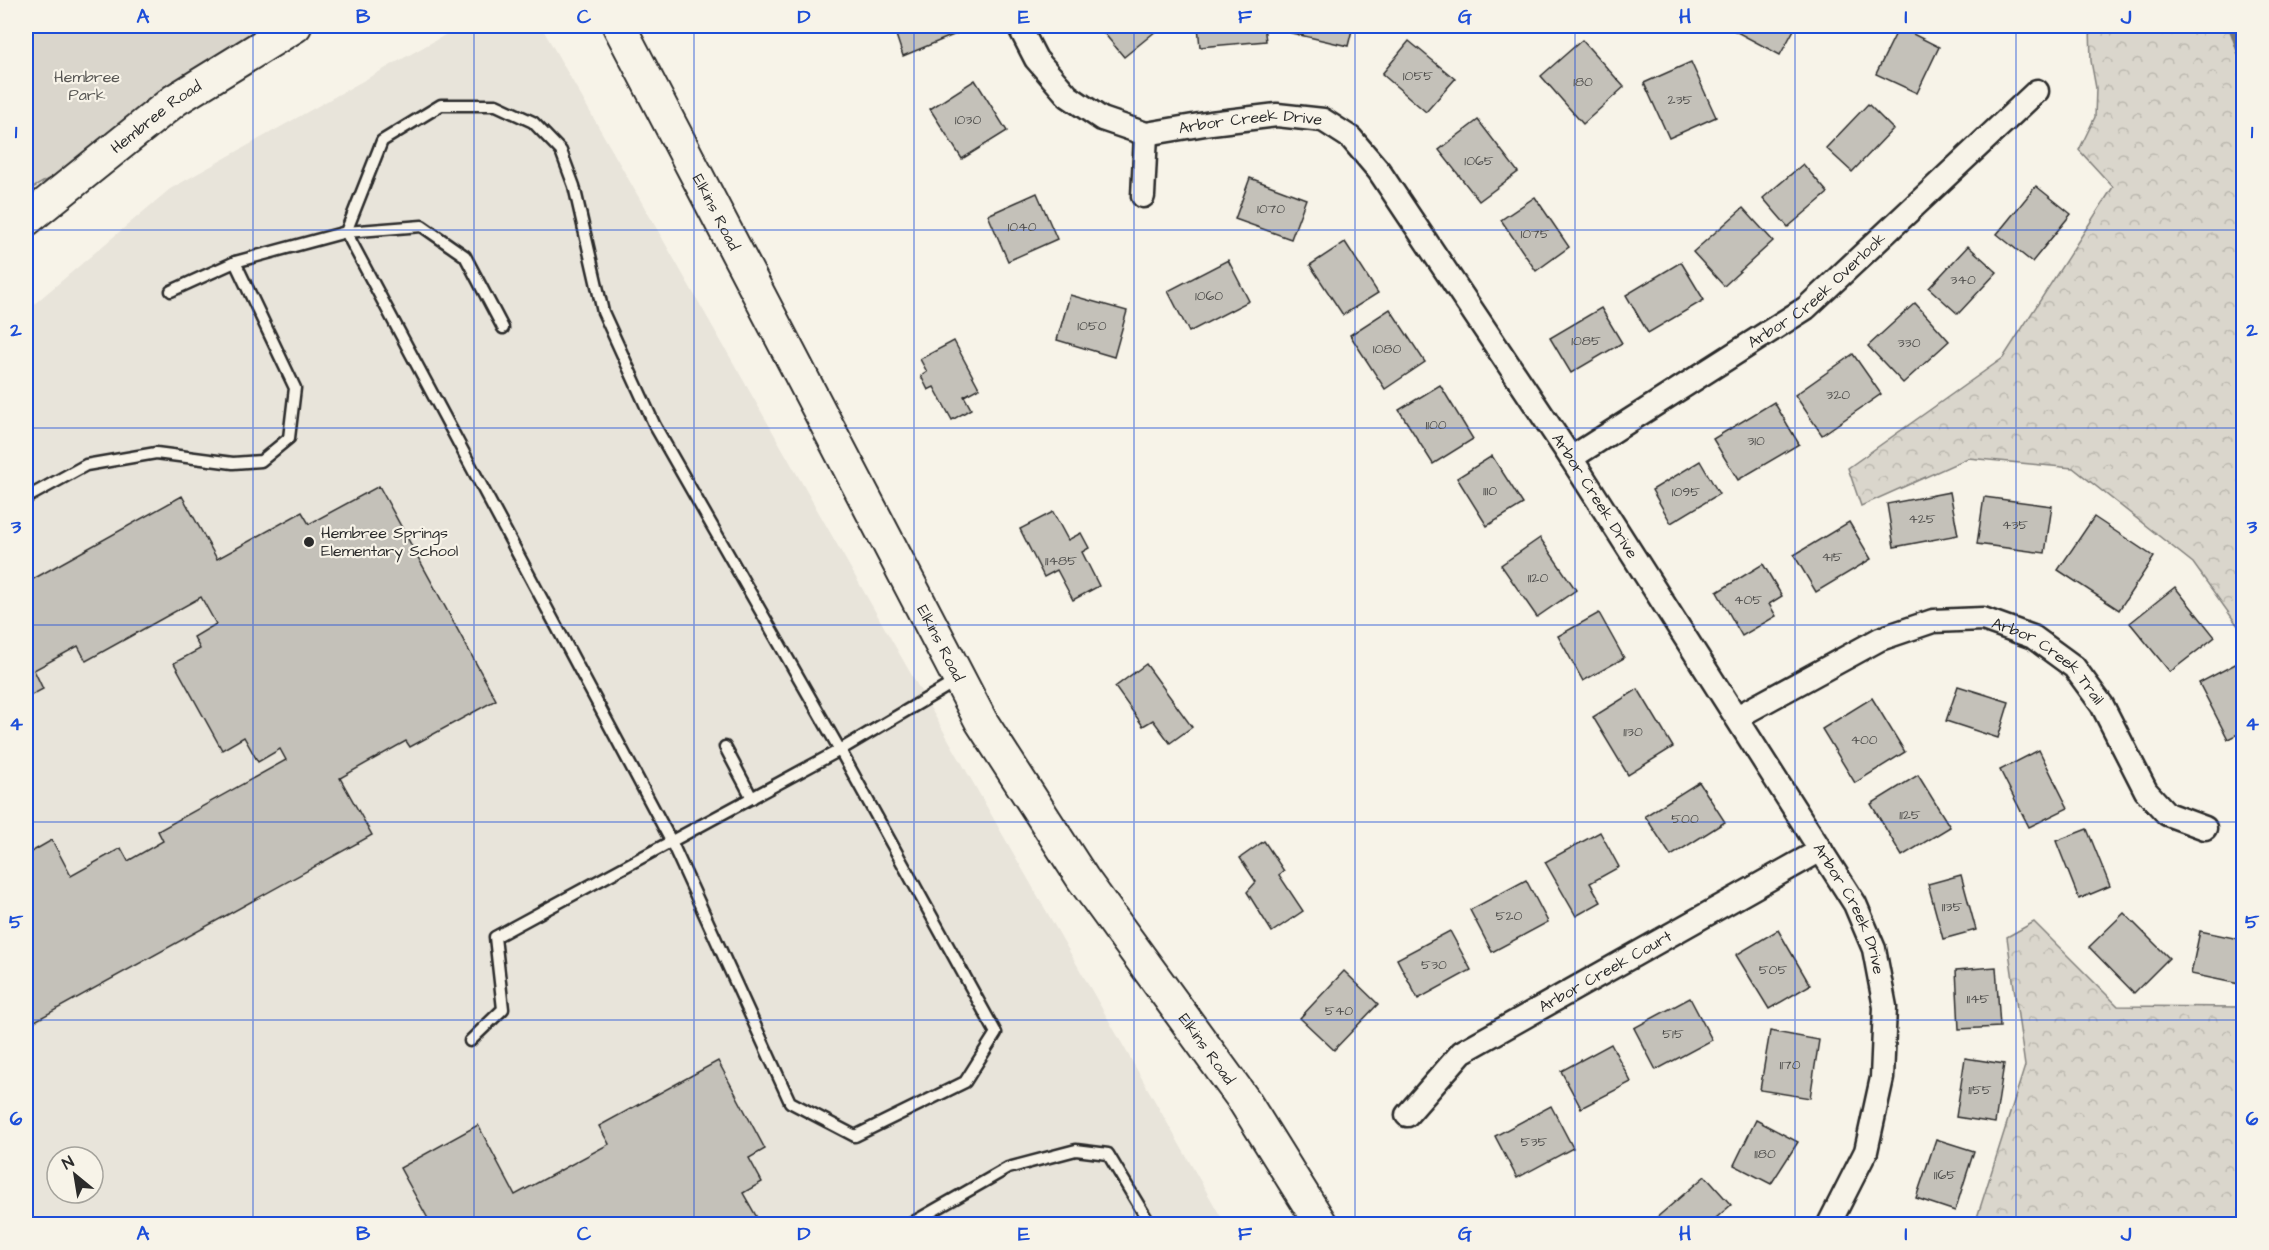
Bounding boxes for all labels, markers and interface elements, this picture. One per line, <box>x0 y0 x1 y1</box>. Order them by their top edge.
text: A <box>137 3 150 31</box>
text: B <box>356 3 371 31</box>
text: C <box>577 3 592 31</box>
text: D <box>798 3 811 31</box>
text: E <box>1018 3 1030 31</box>
text: F <box>1238 3 1253 31</box>
text: G <box>1458 3 1472 31</box>
text: H <box>1679 3 1691 31</box>
text: I <box>1904 3 1908 31</box>
text: J <box>2120 3 2132 31</box>
park label: Hembree Park <box>54 66 120 106</box>
house number: 1055 <box>1403 66 1433 86</box>
house number: 180 <box>1573 72 1593 92</box>
street label: Hembree Road <box>106 75 206 159</box>
house number: 235 <box>1667 90 1693 110</box>
street label: Arbor Creek Drive <box>1177 104 1324 139</box>
house number: 1030 <box>955 110 981 130</box>
text: 1 <box>15 118 18 146</box>
text: 1 <box>2251 118 2254 146</box>
house number: 1065 <box>1464 151 1494 171</box>
street label: Elkins Road <box>687 170 745 254</box>
house number: 1070 <box>1257 199 1285 219</box>
house number: 1040 <box>1008 217 1037 237</box>
house number: 1075 <box>1520 224 1550 244</box>
street label: Arbor Creek Overlook <box>1743 228 1891 353</box>
house number: 340 <box>1950 270 1976 290</box>
house number: 1060 <box>1195 286 1223 306</box>
text: 2 <box>9 316 22 344</box>
house number: 1050 <box>1077 316 1107 336</box>
text: 2 <box>2245 316 2258 344</box>
house number: 1085 <box>1571 331 1601 351</box>
house number: 330 <box>1897 333 1921 353</box>
house number: 1080 <box>1373 339 1401 359</box>
house number: 320 <box>1826 385 1850 405</box>
house number: 1100 <box>1425 415 1447 435</box>
street label: Arbor Creek Drive <box>1547 429 1643 563</box>
house number: 310 <box>1747 431 1765 451</box>
house number: 1110 <box>1483 481 1497 501</box>
house number: 1095 <box>1672 482 1700 502</box>
house number: 425 <box>1908 509 1936 529</box>
text: 3 <box>10 513 22 541</box>
text: 3 <box>2246 513 2258 541</box>
house number: 435 <box>2002 515 2028 535</box>
place label: Hembree Springs Elementary School <box>321 522 458 563</box>
marker: Hembree Springs Elementary School <box>302 535 316 549</box>
house number: 415 <box>1821 547 1843 567</box>
house number: 11485 <box>1045 551 1077 571</box>
house number: 1120 <box>1528 568 1548 588</box>
house number: 405 <box>1734 590 1762 610</box>
street label: Elkins Road <box>911 601 970 685</box>
street label: Arbor Creek Trail <box>1989 612 2109 709</box>
text: 4 <box>9 710 23 738</box>
text: 4 <box>2245 710 2259 738</box>
house number: 1130 <box>1623 722 1643 742</box>
house number: 400 <box>1850 730 1878 750</box>
house number: 1125 <box>1899 805 1921 825</box>
house number: 500 <box>1671 809 1699 829</box>
street label: Arbor Creek Drive <box>1808 839 1890 977</box>
house number: 1135 <box>1942 897 1962 917</box>
house number: 520 <box>1496 906 1523 926</box>
text: 5 <box>9 908 24 936</box>
text: 5 <box>2245 908 2260 936</box>
street label: Arbor Creek Court <box>1535 925 1676 1018</box>
house number: 530 <box>1421 955 1447 975</box>
house number: 505 <box>1759 960 1787 980</box>
house number: 1145 <box>1966 989 1990 1009</box>
house number: 540 <box>1325 1001 1353 1021</box>
street label: Elkins Road <box>1173 1009 1240 1089</box>
house number: 515 <box>1662 1024 1684 1044</box>
house number: 1170 <box>1779 1055 1801 1075</box>
house number: 1155 <box>1968 1080 1992 1100</box>
text: 6 <box>10 1105 23 1133</box>
text: 6 <box>2246 1105 2259 1133</box>
house number: 535 <box>1521 1132 1548 1152</box>
house number: 1180 <box>1754 1144 1776 1164</box>
north arrow <box>45 1145 105 1205</box>
text: N <box>58 1151 78 1175</box>
house number: 1165 <box>1934 1165 1956 1185</box>
text: A <box>137 1220 150 1248</box>
text: B <box>356 1220 371 1248</box>
text: C <box>577 1220 592 1248</box>
text: D <box>798 1220 811 1248</box>
text: E <box>1018 1220 1030 1248</box>
text: F <box>1238 1220 1253 1248</box>
text: G <box>1458 1220 1472 1248</box>
text: H <box>1679 1220 1691 1248</box>
text: I <box>1904 1220 1908 1248</box>
text: J <box>2120 1220 2132 1248</box>

